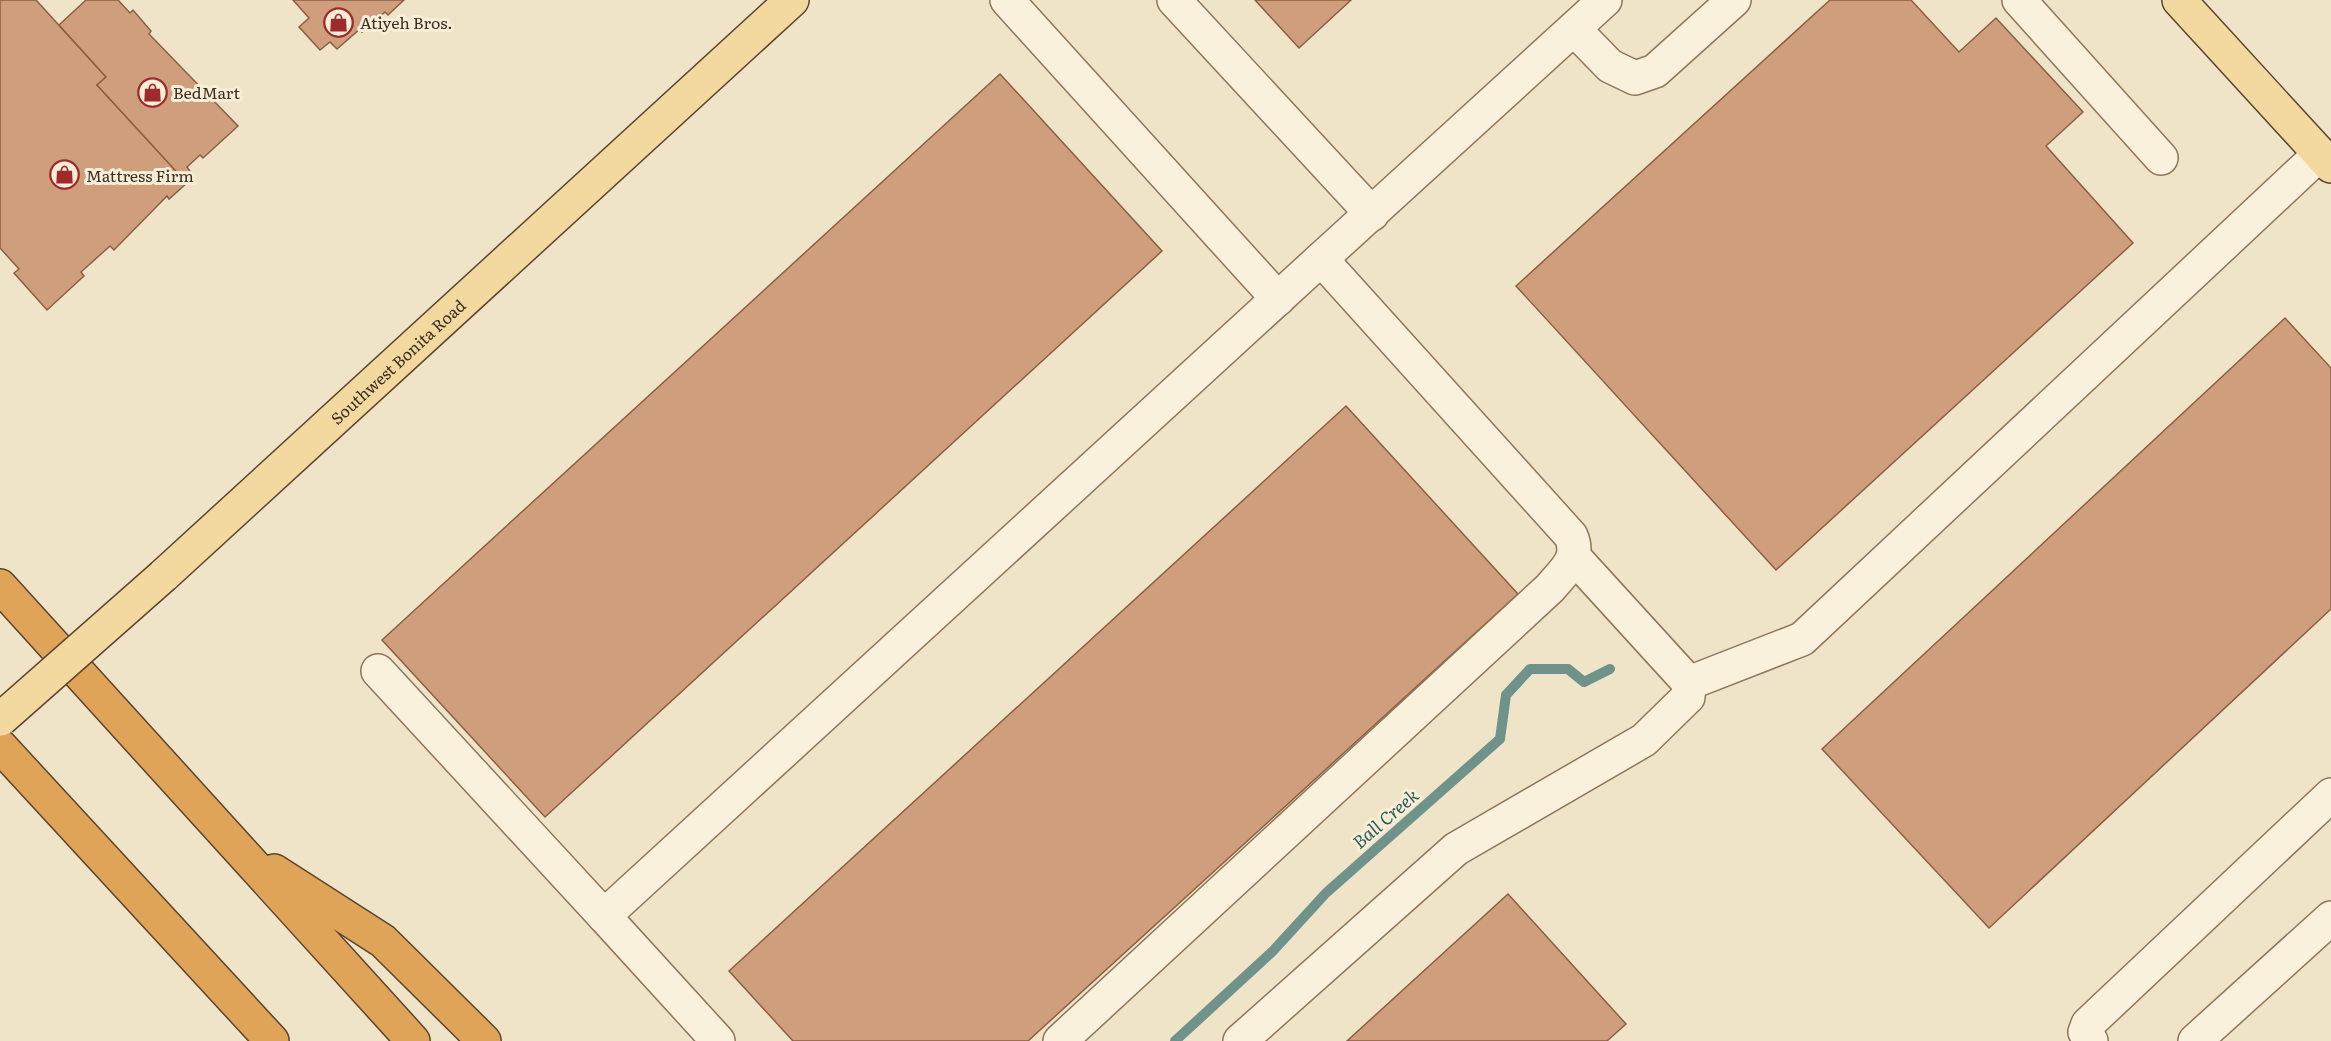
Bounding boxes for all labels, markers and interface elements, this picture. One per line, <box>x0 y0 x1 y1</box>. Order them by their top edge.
shop icon: Atiyeh Bros. <box>323 6 355 38</box>
place label: Atiyeh Bros. <box>360 10 453 34</box>
shop icon: BedMart <box>136 76 168 108</box>
place label: BedMart <box>173 80 240 104</box>
shop icon: Mattress Firm <box>49 159 81 191</box>
place label: Mattress Firm <box>86 163 194 187</box>
street label: Southwest Bonita Road <box>325 293 471 429</box>
water label: Ball Creek <box>1346 782 1424 854</box>

